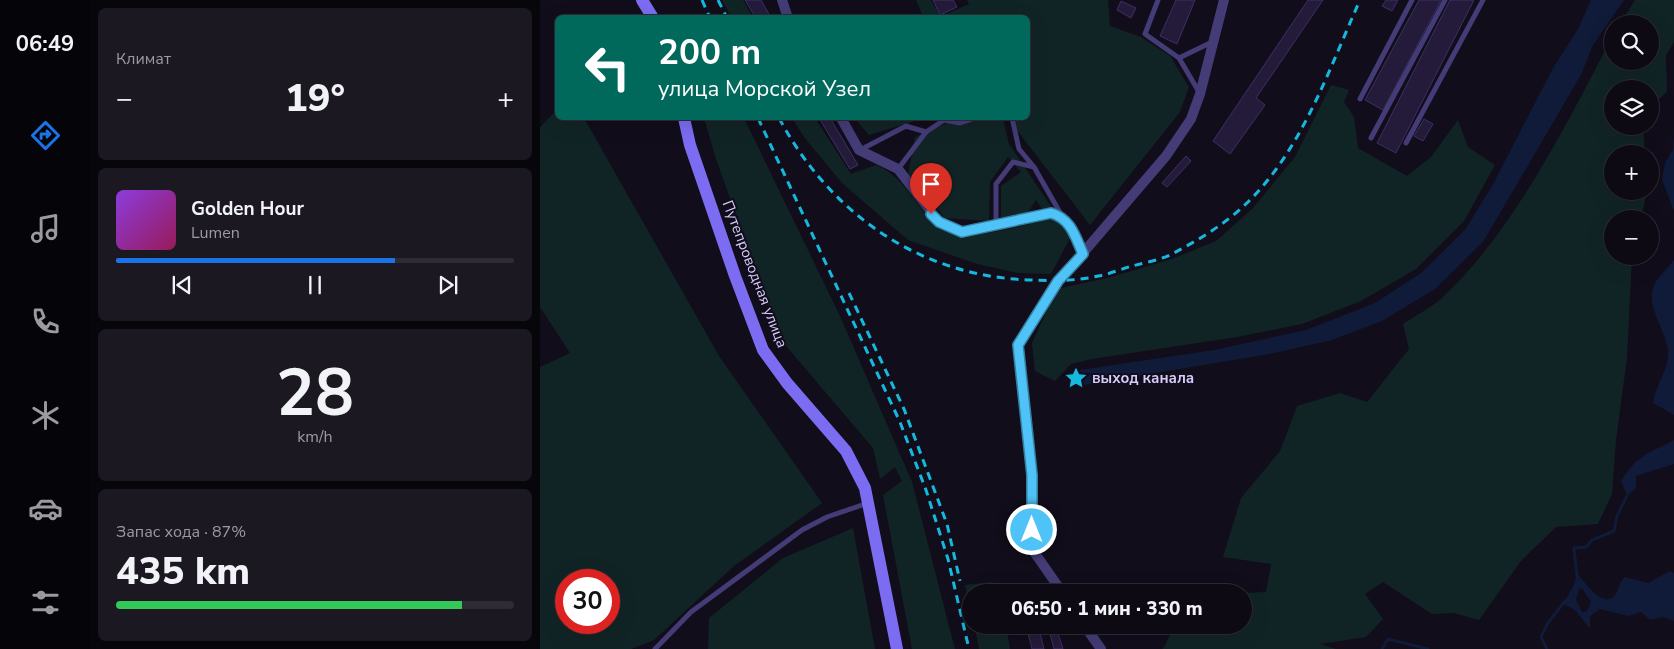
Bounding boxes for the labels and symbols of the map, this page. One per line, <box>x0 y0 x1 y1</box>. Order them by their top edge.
pin <box>910 163 952 214</box>
street label: Путепроводная улица <box>718 197 792 351</box>
place icon: выход канала <box>1063 365 1089 391</box>
place label: выход канала <box>1092 368 1194 388</box>
position arrow <box>1005 503 1057 555</box>
speed limit sign: 30 <box>555 569 620 634</box>

